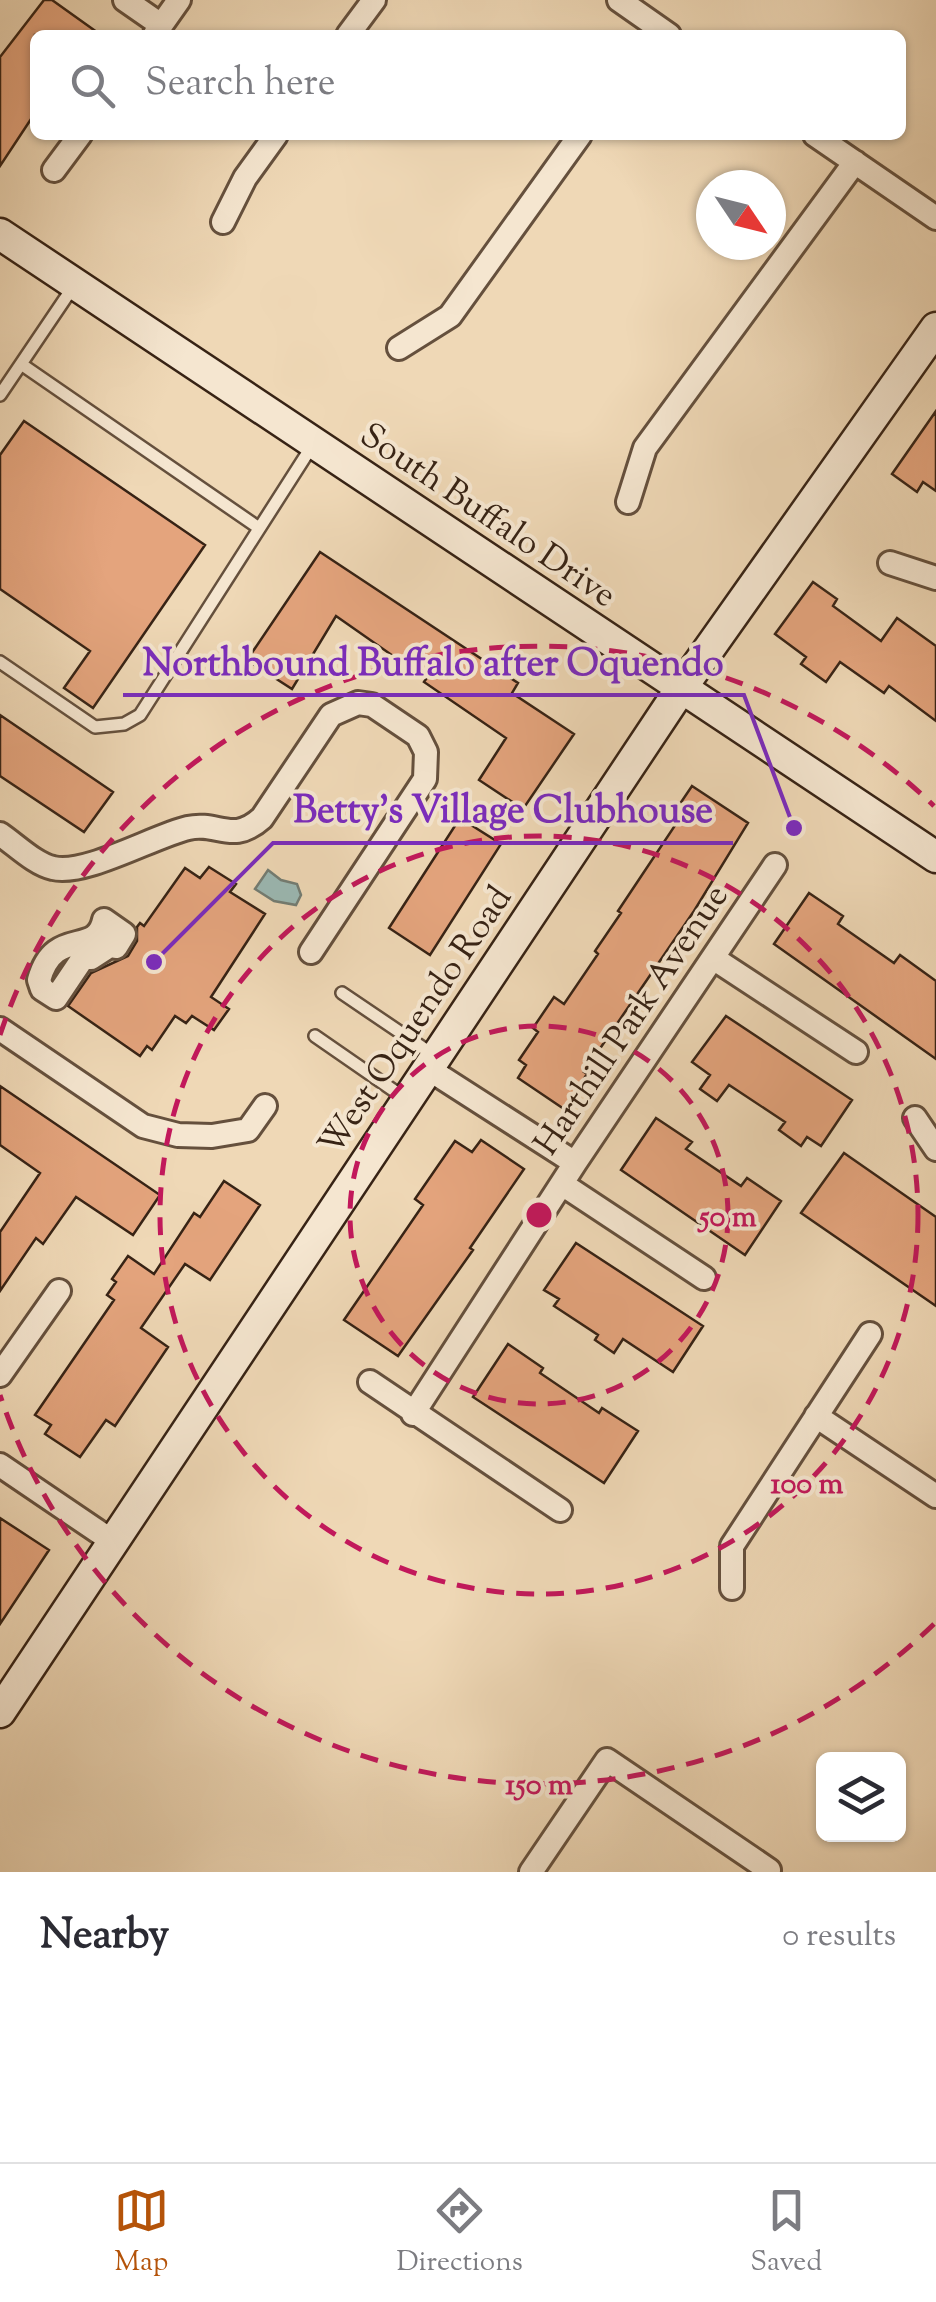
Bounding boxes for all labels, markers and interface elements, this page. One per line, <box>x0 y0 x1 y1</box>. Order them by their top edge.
search box <box>30 30 906 140</box>
icon: search <box>65 58 120 113</box>
text: Search here <box>145 58 336 112</box>
north arrow <box>696 170 786 260</box>
street label: South Buffalo Drive <box>348 412 626 622</box>
callout: Northbound Buffalo after Oquendo <box>123 627 744 695</box>
text: Northbound Buffalo after Oquendo <box>143 639 723 693</box>
callout: Betty's Village Clubhouse <box>273 775 733 843</box>
text: Betty's Village Clubhouse <box>293 786 713 840</box>
street label: Harthill Park Avenue <box>523 875 743 1167</box>
street label: West Oquendo Road <box>308 877 526 1167</box>
centre of rings <box>521 1197 557 1233</box>
text: 50 m <box>697 1197 757 1240</box>
text: 100 m <box>771 1464 844 1507</box>
map controls <box>816 1752 906 1842</box>
button: layers <box>816 1752 906 1842</box>
text: 150 m <box>505 1765 573 1808</box>
text: Nearby <box>40 1907 169 1967</box>
text: 0 results <box>782 1914 896 1960</box>
tab: Map <box>114 2183 169 2283</box>
tab: Directions <box>396 2183 523 2283</box>
tab: Saved <box>750 2183 822 2283</box>

